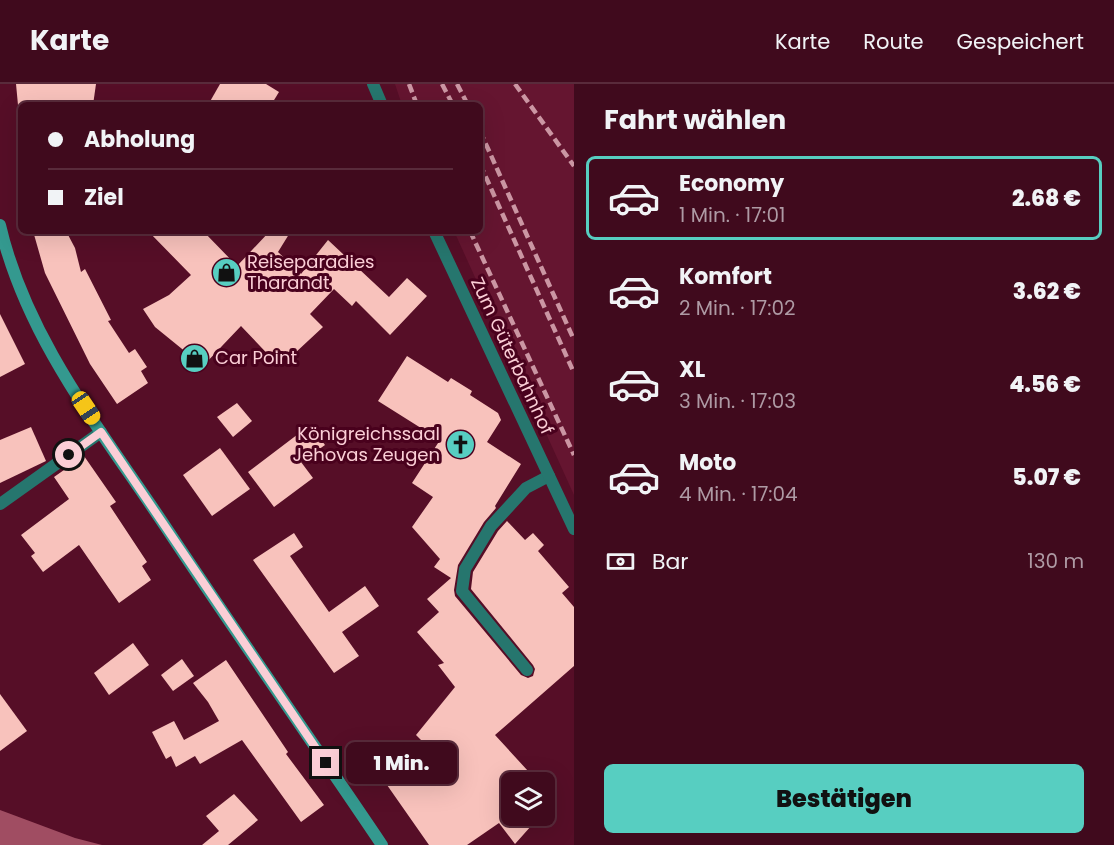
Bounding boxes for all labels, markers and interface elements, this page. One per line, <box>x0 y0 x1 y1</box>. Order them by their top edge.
text: Karte <box>30 21 109 60</box>
text: Karte <box>775 27 830 56</box>
text: Route <box>863 27 924 56</box>
text: Gespeichert <box>957 27 1084 56</box>
text: Fahrt wählen <box>604 101 786 138</box>
text: Abholung <box>84 124 195 155</box>
text: Economy <box>679 168 784 199</box>
icon: car <box>607 171 661 225</box>
text: Ziel <box>84 182 124 213</box>
text: 2.68 € <box>1012 183 1081 214</box>
text: 1 Min. · 17:01 <box>679 201 785 229</box>
place label: Reiseparadies Tharandt <box>247 249 374 295</box>
shop icon: Reiseparadies Tharandt <box>210 256 242 288</box>
text: Komfort <box>679 261 772 292</box>
icon: car <box>607 264 661 318</box>
street label: Zum Güterbahnhof <box>465 273 560 439</box>
text: 3.62 € <box>1013 276 1081 307</box>
text: 2 Min. · 17:02 <box>679 294 796 322</box>
shop icon: Car Point <box>178 342 210 374</box>
place label: Car Point <box>215 345 297 370</box>
text: XL <box>679 354 705 385</box>
icon: car <box>607 357 661 411</box>
text: 4.56 € <box>1009 369 1081 400</box>
text: 3 Min. · 17:03 <box>679 387 796 415</box>
car <box>68 388 104 428</box>
place label: Königreichssaal Jehovas Zeugen <box>293 421 440 467</box>
church icon: Königreichssaal Jehovas Zeugen <box>445 428 477 460</box>
route start <box>55 441 82 468</box>
text: Moto <box>679 447 736 478</box>
icon: car <box>607 450 661 504</box>
text: 5.07 € <box>1012 462 1081 493</box>
text: 4 Min. · 17:04 <box>679 480 798 508</box>
icon: cash <box>604 545 637 578</box>
text: Bar <box>652 546 689 577</box>
text: 130 m <box>1027 547 1084 575</box>
callout: 1 Min. <box>347 742 458 784</box>
route end <box>312 749 339 776</box>
text: 1 Min. <box>373 749 430 777</box>
button: Bestätigen <box>604 764 1084 833</box>
map controls <box>501 772 555 826</box>
button: layers <box>501 772 555 826</box>

